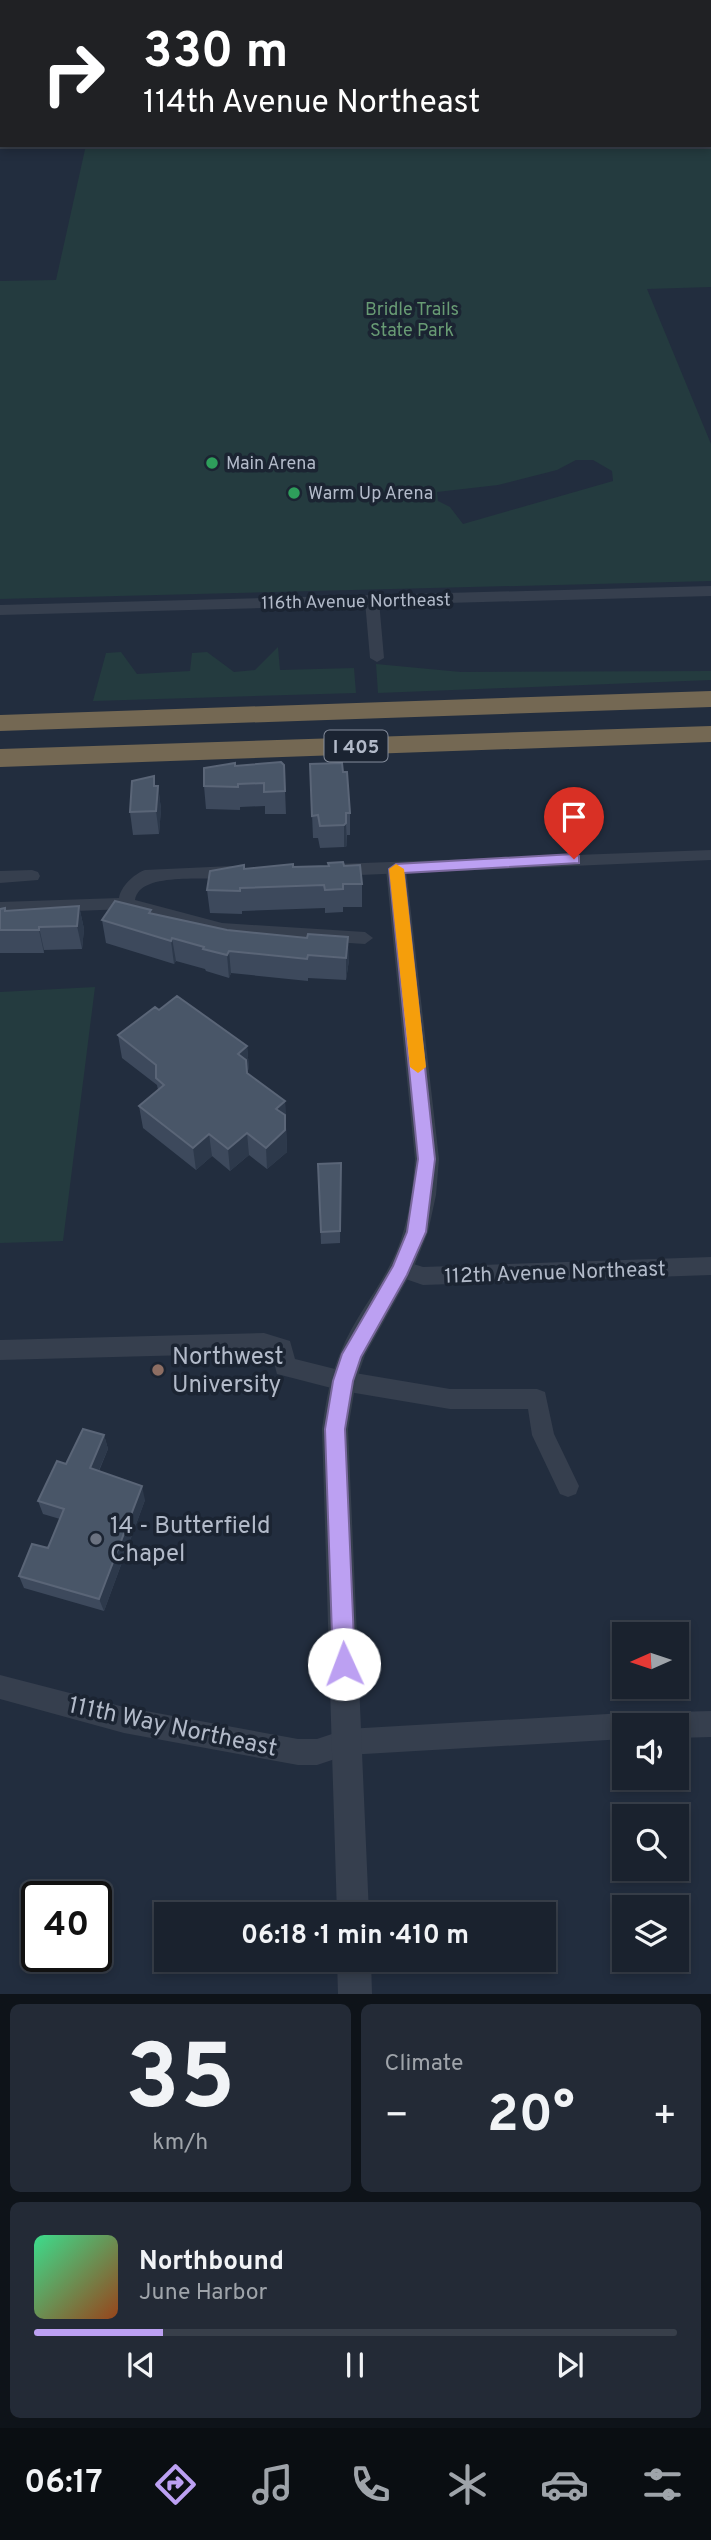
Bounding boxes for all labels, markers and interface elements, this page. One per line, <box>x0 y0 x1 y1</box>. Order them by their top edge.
text: 330 m <box>143 23 288 85</box>
icon: right <box>28 28 119 119</box>
text: 114th Avenue Northeast <box>143 84 480 124</box>
park label: Bridle Trails State Park <box>365 299 459 343</box>
place label: Main Arena <box>226 453 316 476</box>
marker: Main Arena <box>204 455 220 471</box>
place label: Warm Up Arena <box>308 483 433 506</box>
marker: Warm Up Arena <box>286 485 302 501</box>
street label: 116th Avenue Northeast <box>261 589 451 616</box>
road number: I 405 <box>324 730 388 762</box>
pin <box>544 787 604 859</box>
icon: arrive <box>555 798 593 836</box>
street label: 112th Avenue Northeast <box>444 1256 666 1291</box>
place label: Northwest University <box>172 1343 284 1401</box>
marker: Northwest University <box>150 1362 166 1378</box>
place label: 14 - Butterfield Chapel <box>110 1512 271 1570</box>
marker: 14 - Butterfield Chapel <box>88 1531 104 1547</box>
north arrow <box>612 1622 690 1699</box>
map controls <box>612 1622 689 1972</box>
position arrow <box>307 1627 381 1701</box>
street label: 111th Way Northeast <box>65 1691 280 1765</box>
button: sound <box>612 1713 689 1790</box>
button: search <box>612 1804 689 1881</box>
speed limit sign: 40 <box>21 1881 112 1972</box>
button: layers <box>612 1895 689 1972</box>
text: 06:18 · 1 min · 410 m <box>241 1920 469 1953</box>
text: 35 <box>125 2026 235 2141</box>
text: Climate <box>385 2050 463 2079</box>
text: 20° <box>487 2084 575 2150</box>
text: − <box>385 2093 409 2142</box>
text: + <box>652 2093 677 2142</box>
text: km/h <box>152 2129 208 2158</box>
text: Northbound <box>139 2246 284 2279</box>
text: June Harbor <box>139 2279 267 2308</box>
icon: previous <box>122 2346 160 2384</box>
icon: pause <box>336 2346 374 2384</box>
icon: next <box>551 2346 589 2384</box>
icon: directions <box>151 2460 200 2509</box>
icon: music <box>248 2460 297 2509</box>
icon: phone <box>346 2460 395 2509</box>
icon: climate <box>443 2460 492 2509</box>
icon: car <box>540 2460 589 2509</box>
icon: filters <box>638 2460 687 2509</box>
text: 06:17 <box>24 2464 103 2504</box>

